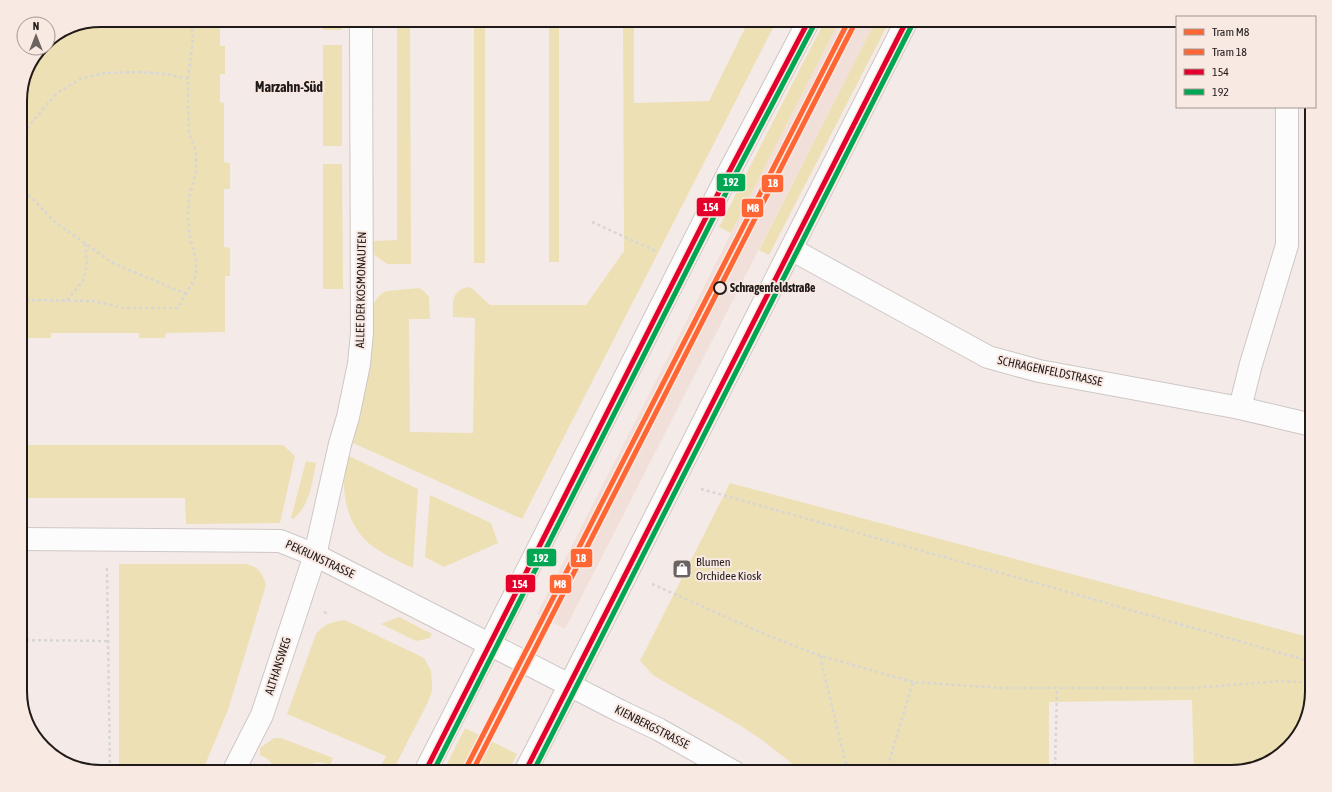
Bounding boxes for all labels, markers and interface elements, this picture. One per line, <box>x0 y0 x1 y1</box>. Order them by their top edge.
north arrow <box>16 16 56 56</box>
legend <box>1176 16 1316 108</box>
text: N <box>33 20 39 32</box>
text: Tram M8 <box>1212 25 1250 39</box>
text: Tram 18 <box>1212 45 1247 59</box>
text: 154 <box>1212 65 1229 79</box>
district label: Marzahn-Süd <box>255 79 323 95</box>
text: 192 <box>1212 85 1229 99</box>
line badge: 192 <box>716 173 746 192</box>
line badge: 18 <box>761 174 784 193</box>
text: 192 <box>723 176 739 188</box>
text: 18 <box>768 177 778 189</box>
line badge: 154 <box>696 197 726 217</box>
line badge: M8 <box>741 198 764 218</box>
text: 154 <box>703 201 719 213</box>
text: M8 <box>747 202 759 214</box>
street label: ALLEE DER KOSMONAUTEN <box>353 232 369 348</box>
marker: Schragenfeldstraße <box>713 281 727 295</box>
place label: Schragenfeldstraße <box>730 281 816 295</box>
street label: SCHRAGENFELDSTRASSE <box>996 353 1104 389</box>
street label: PEKRUNSTRASSE <box>283 537 357 581</box>
line badge: 192 <box>526 548 557 567</box>
line badge: 18 <box>570 548 593 568</box>
text: 192 <box>533 552 549 564</box>
text: 18 <box>576 552 586 564</box>
place label: Blumen Orchidee Kiosk <box>696 555 762 583</box>
shop icon: Blumen Orchidee Kiosk <box>671 558 693 580</box>
line badge: 154 <box>505 574 536 593</box>
line badge: M8 <box>549 574 572 594</box>
text: 154 <box>512 578 528 590</box>
text: M8 <box>554 578 566 590</box>
street label: ALTHANSWEG <box>262 635 294 697</box>
street label: KIENBERGSTRASSE <box>612 702 692 752</box>

